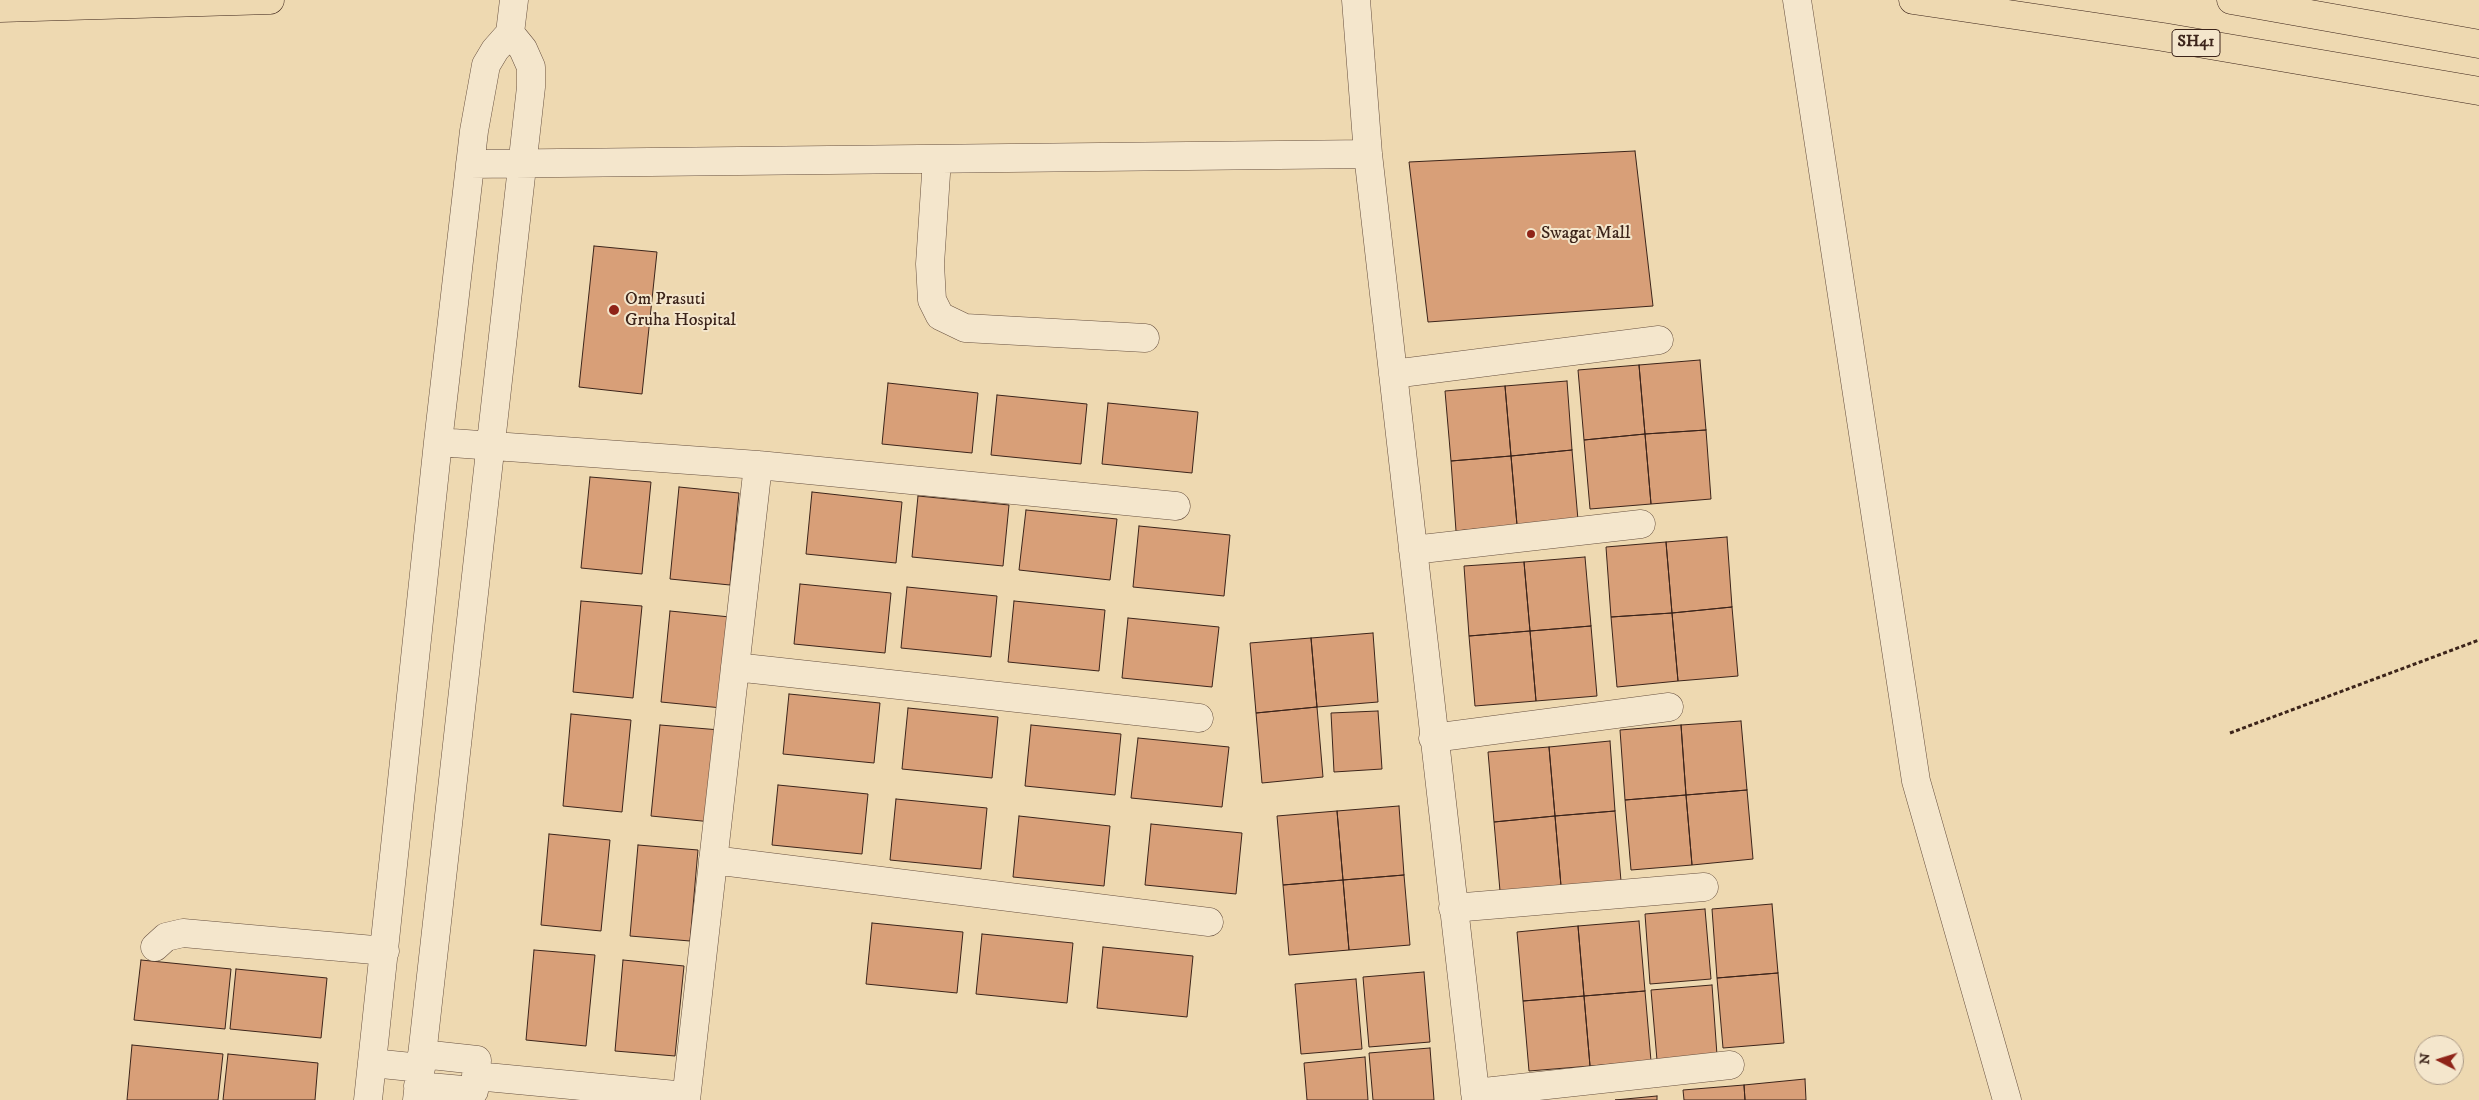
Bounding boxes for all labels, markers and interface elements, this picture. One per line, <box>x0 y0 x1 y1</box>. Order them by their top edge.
road number: SH41 <box>2172 29 2220 56</box>
place label: Swagat Mall <box>1541 223 1630 245</box>
marker: Swagat Mall <box>1525 228 1537 240</box>
place label: Om Prasuti Gruha Hospital <box>625 289 736 332</box>
marker: Om Prasuti Gruha Hospital <box>607 303 621 317</box>
north arrow <box>2414 1035 2464 1085</box>
text: N <box>2416 1052 2435 1065</box>

